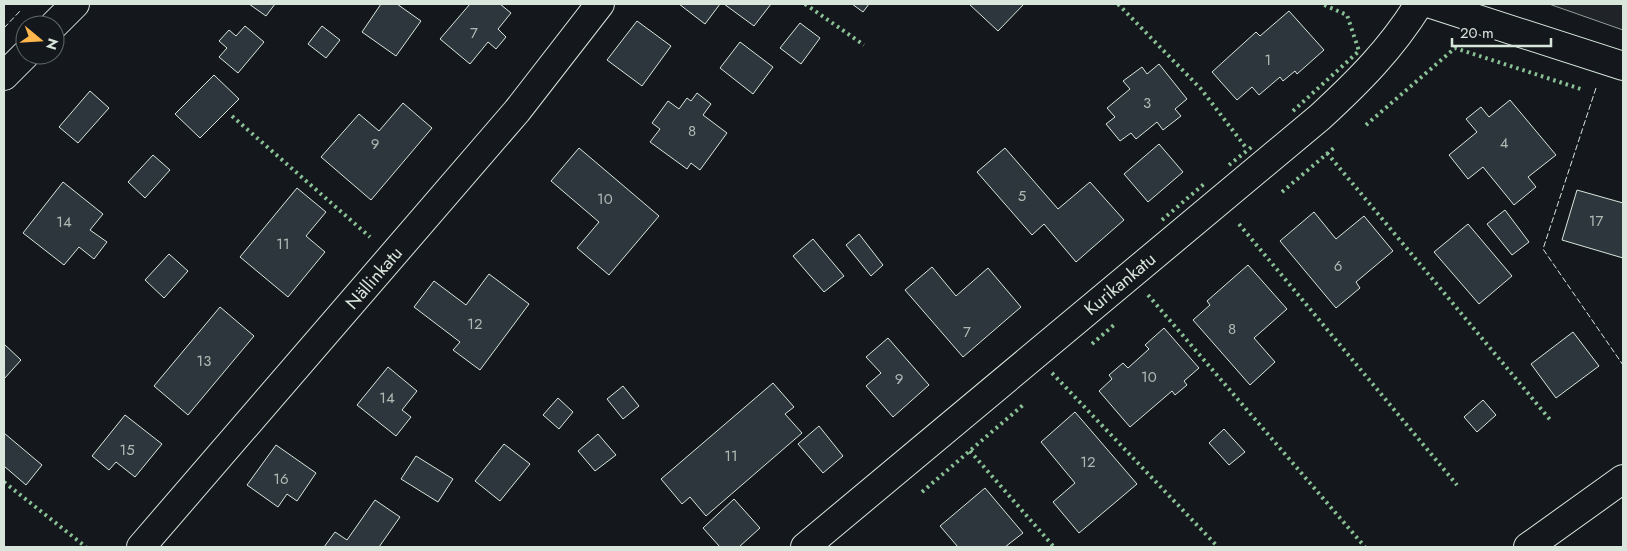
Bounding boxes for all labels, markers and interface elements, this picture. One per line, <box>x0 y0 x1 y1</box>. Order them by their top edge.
north arrow <box>15 15 65 65</box>
scale bar <box>1452 15 1551 47</box>
house number: 7 <box>470 22 478 44</box>
text: 20 m <box>1460 22 1494 44</box>
text: N <box>41 36 64 52</box>
house number: 1 <box>1265 49 1271 71</box>
house number: 3 <box>1143 92 1151 114</box>
house number: 8 <box>688 120 696 142</box>
house number: 4 <box>1500 132 1509 154</box>
house number: 9 <box>371 133 379 155</box>
house number: 5 <box>1018 185 1026 207</box>
house number: 10 <box>597 188 613 210</box>
house number: 17 <box>1589 210 1603 232</box>
house number: 14 <box>56 211 72 233</box>
house number: 11 <box>276 233 290 255</box>
street label: Nällinkatu <box>339 241 409 315</box>
street label: Kurikankatu <box>1079 246 1161 322</box>
house number: 6 <box>1334 255 1342 277</box>
house number: 12 <box>467 313 483 335</box>
house number: 8 <box>1228 318 1236 340</box>
house number: 7 <box>963 321 971 343</box>
house number: 13 <box>197 350 211 372</box>
house number: 10 <box>1141 366 1157 388</box>
house number: 9 <box>895 368 903 390</box>
house number: 14 <box>379 387 395 409</box>
house number: 15 <box>119 439 135 461</box>
house number: 11 <box>724 445 738 467</box>
house number: 12 <box>1080 451 1096 473</box>
house number: 16 <box>273 468 289 490</box>

